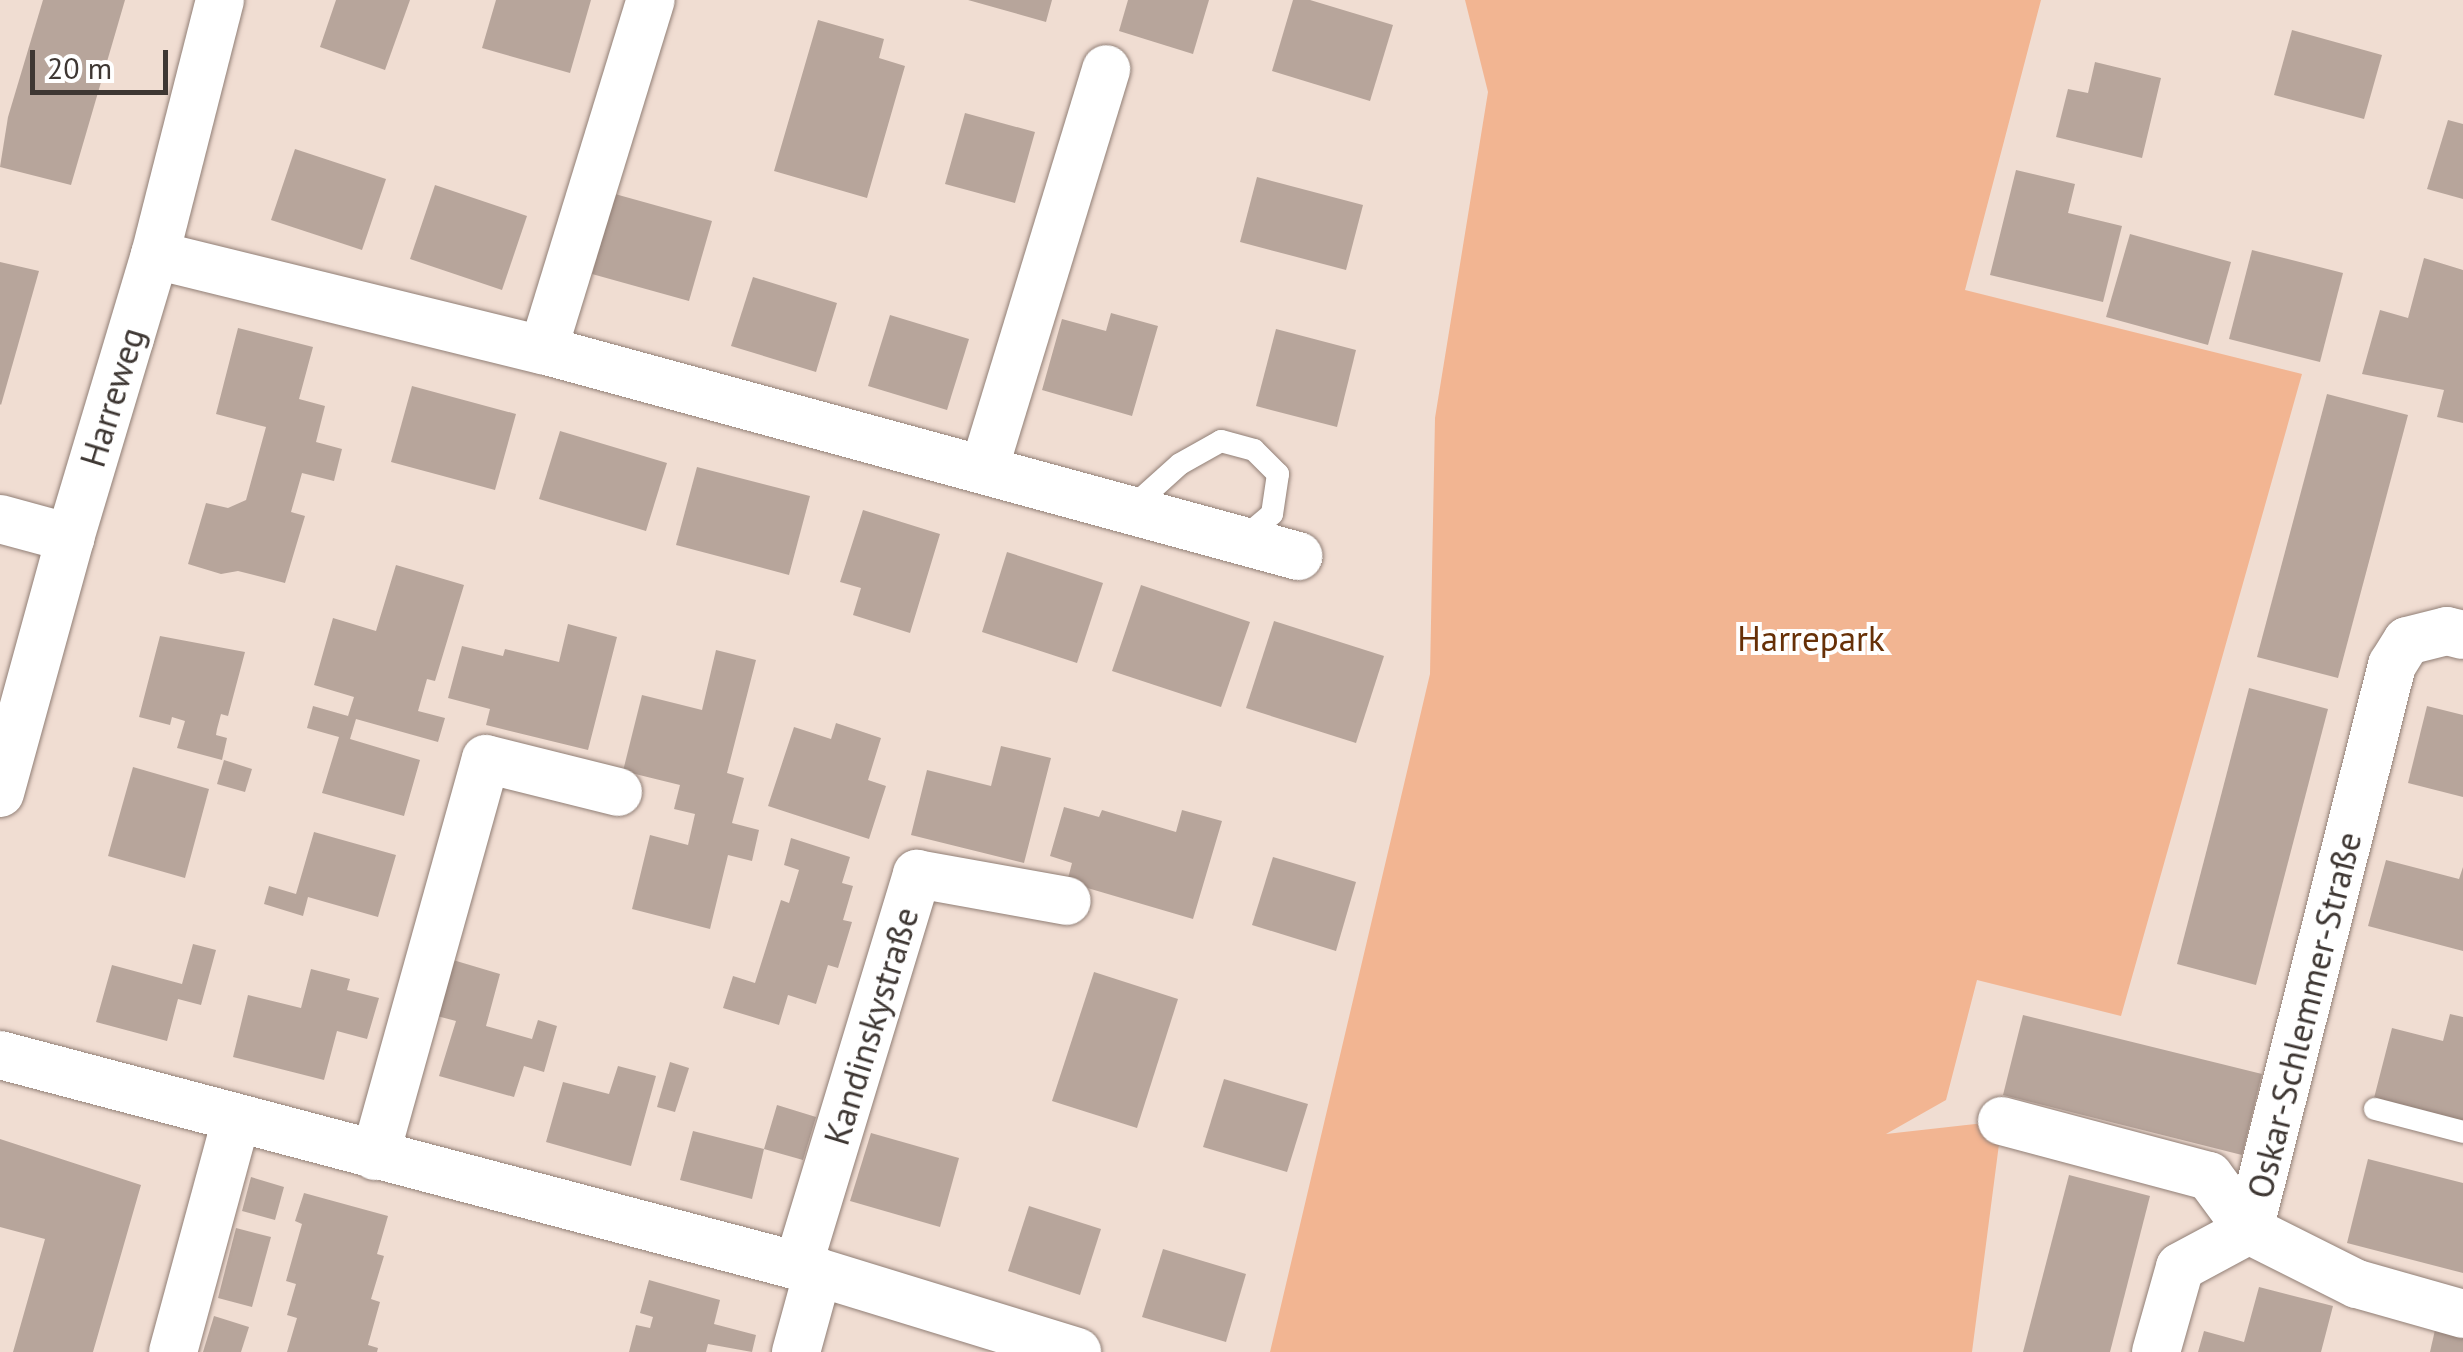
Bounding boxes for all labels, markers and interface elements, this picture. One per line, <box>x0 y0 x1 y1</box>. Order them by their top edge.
scale bar <box>35 30 172 92</box>
text: 20 m <box>47 48 112 87</box>
street label: Harreweg <box>71 322 153 472</box>
park label: Harrepark <box>1737 617 1885 659</box>
street label: Oskar-Schlemmer-Straße <box>2238 827 2370 1203</box>
street label: Kandinskystraße <box>815 902 927 1150</box>

